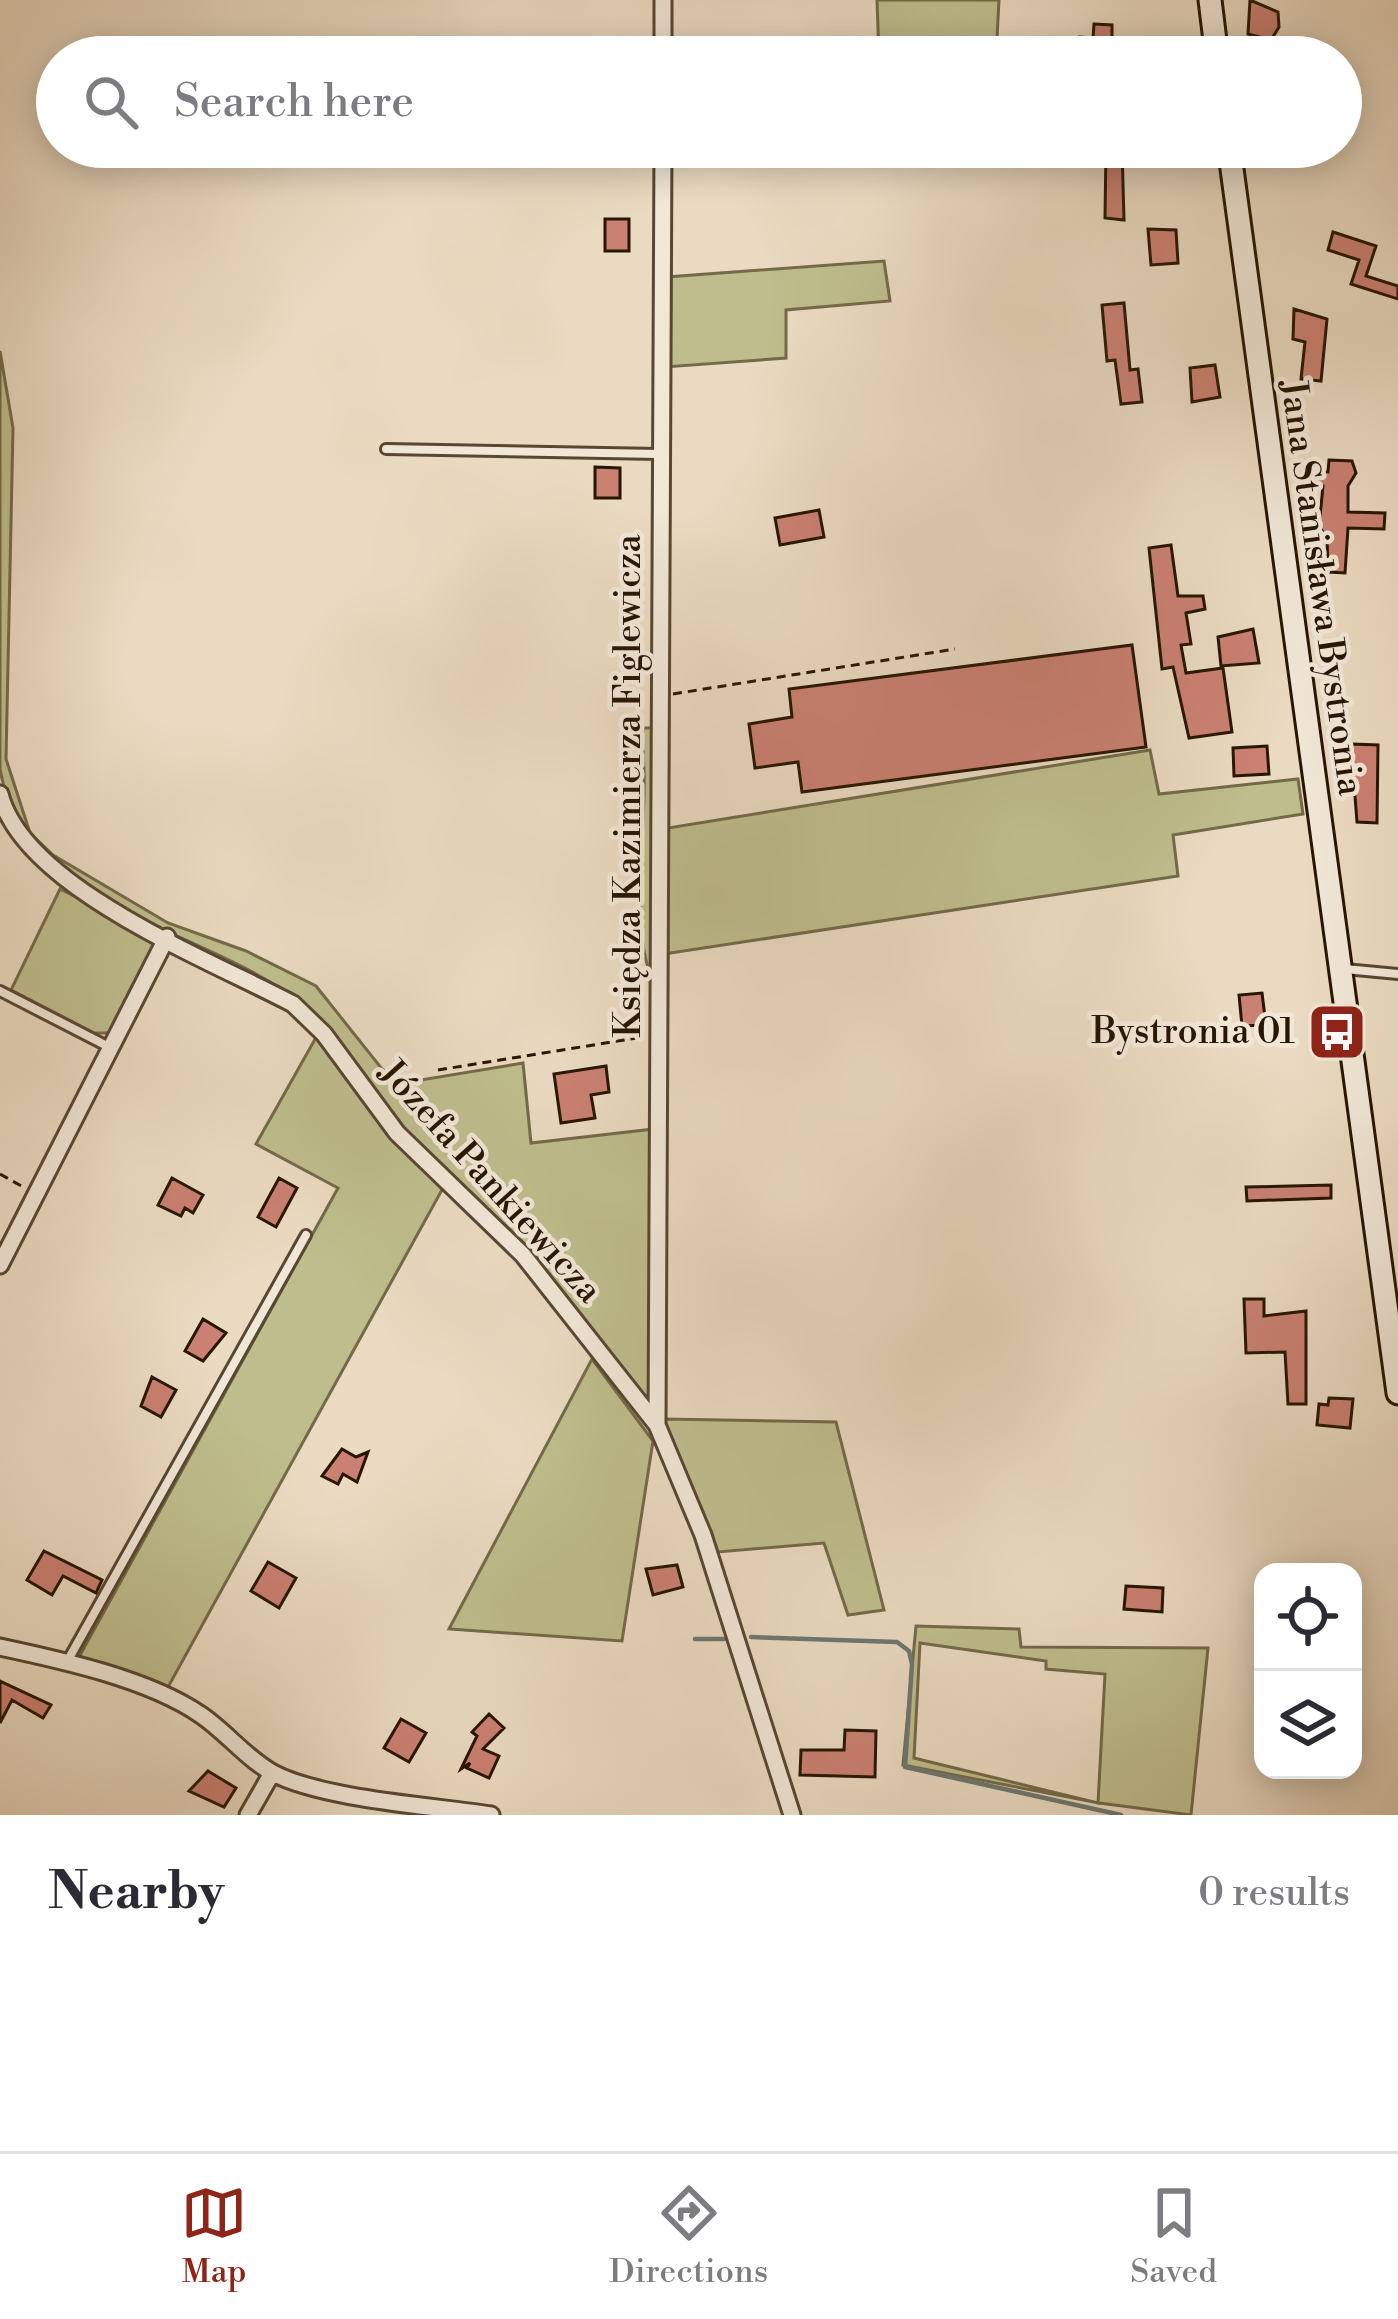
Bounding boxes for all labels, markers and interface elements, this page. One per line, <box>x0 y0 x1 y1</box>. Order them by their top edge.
search box <box>36 36 1362 168</box>
icon: search <box>78 69 144 135</box>
text: Search here <box>174 74 414 131</box>
street label: Jana Stanisława Bystronia <box>1269 375 1373 799</box>
street label: Księdza Kazimierza Figlewicza <box>607 534 652 1038</box>
bus stop icon: Bystronia 01 <box>1306 1001 1368 1063</box>
place label: Bystronia 01 <box>1091 1010 1295 1055</box>
street label: Józefa Pankiewicza <box>368 1050 611 1313</box>
map controls <box>1254 1563 1362 1779</box>
button: locate <box>1254 1563 1362 1671</box>
button: layers <box>1254 1671 1362 1779</box>
text: Nearby <box>48 1861 224 1925</box>
text: 0 results <box>1198 1869 1350 1918</box>
tab: Map <box>181 2180 247 2293</box>
tab: Directions <box>609 2180 768 2293</box>
tab: Saved <box>1130 2180 1217 2293</box>

